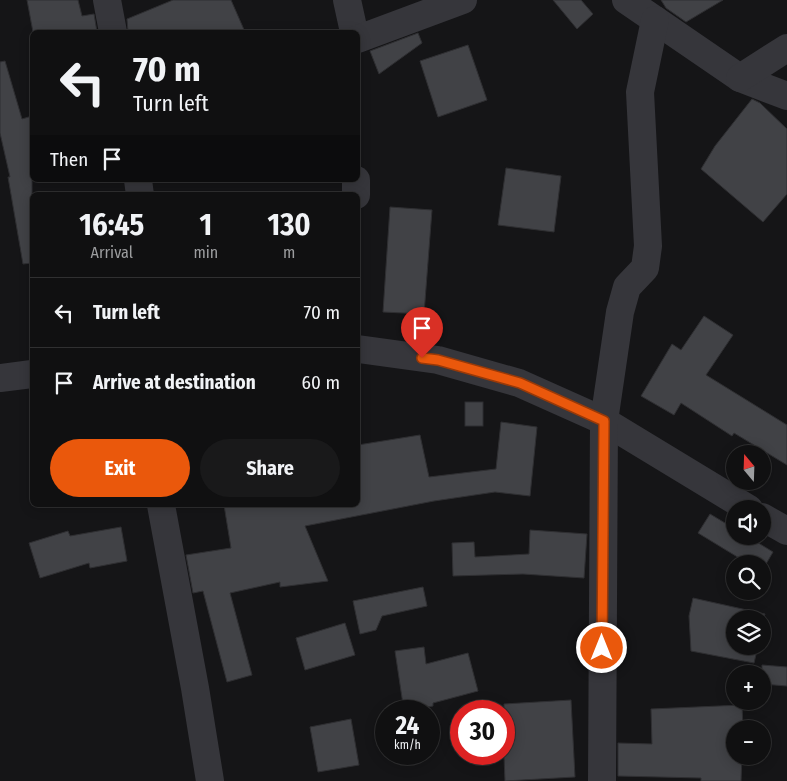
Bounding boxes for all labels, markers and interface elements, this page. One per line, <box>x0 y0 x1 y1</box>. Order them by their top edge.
text: 70 m <box>133 48 201 90</box>
icon: left <box>50 50 115 115</box>
text: Turn left <box>133 90 209 117</box>
icon: arrive <box>98 145 126 173</box>
text: Then <box>50 148 88 171</box>
text: 16:45 <box>79 207 144 243</box>
text: 1 <box>199 207 212 243</box>
text: 130 <box>267 207 311 243</box>
text: Arrival <box>91 243 133 262</box>
text: min <box>193 243 218 262</box>
text: m <box>283 243 295 262</box>
icon: left <box>50 299 78 327</box>
text: Turn left <box>93 301 160 324</box>
text: 70 m <box>304 301 340 324</box>
pin <box>401 307 443 358</box>
icon: arrive <box>408 314 436 342</box>
icon: arrive <box>50 369 78 397</box>
text: Arrive at destination <box>93 371 256 394</box>
text: 60 m <box>302 371 340 394</box>
button: Exit <box>50 439 190 497</box>
button: Share <box>200 439 340 497</box>
north arrow <box>726 445 771 490</box>
map controls <box>726 445 771 765</box>
button: sound <box>726 500 771 545</box>
button: search <box>726 555 771 600</box>
button: layers <box>726 610 771 655</box>
position arrow <box>575 621 627 673</box>
button: + <box>726 665 771 710</box>
speed limit sign: 30 <box>450 700 515 765</box>
text: 24 <box>396 711 419 741</box>
button: − <box>726 720 771 765</box>
text: km/h <box>394 738 421 752</box>

